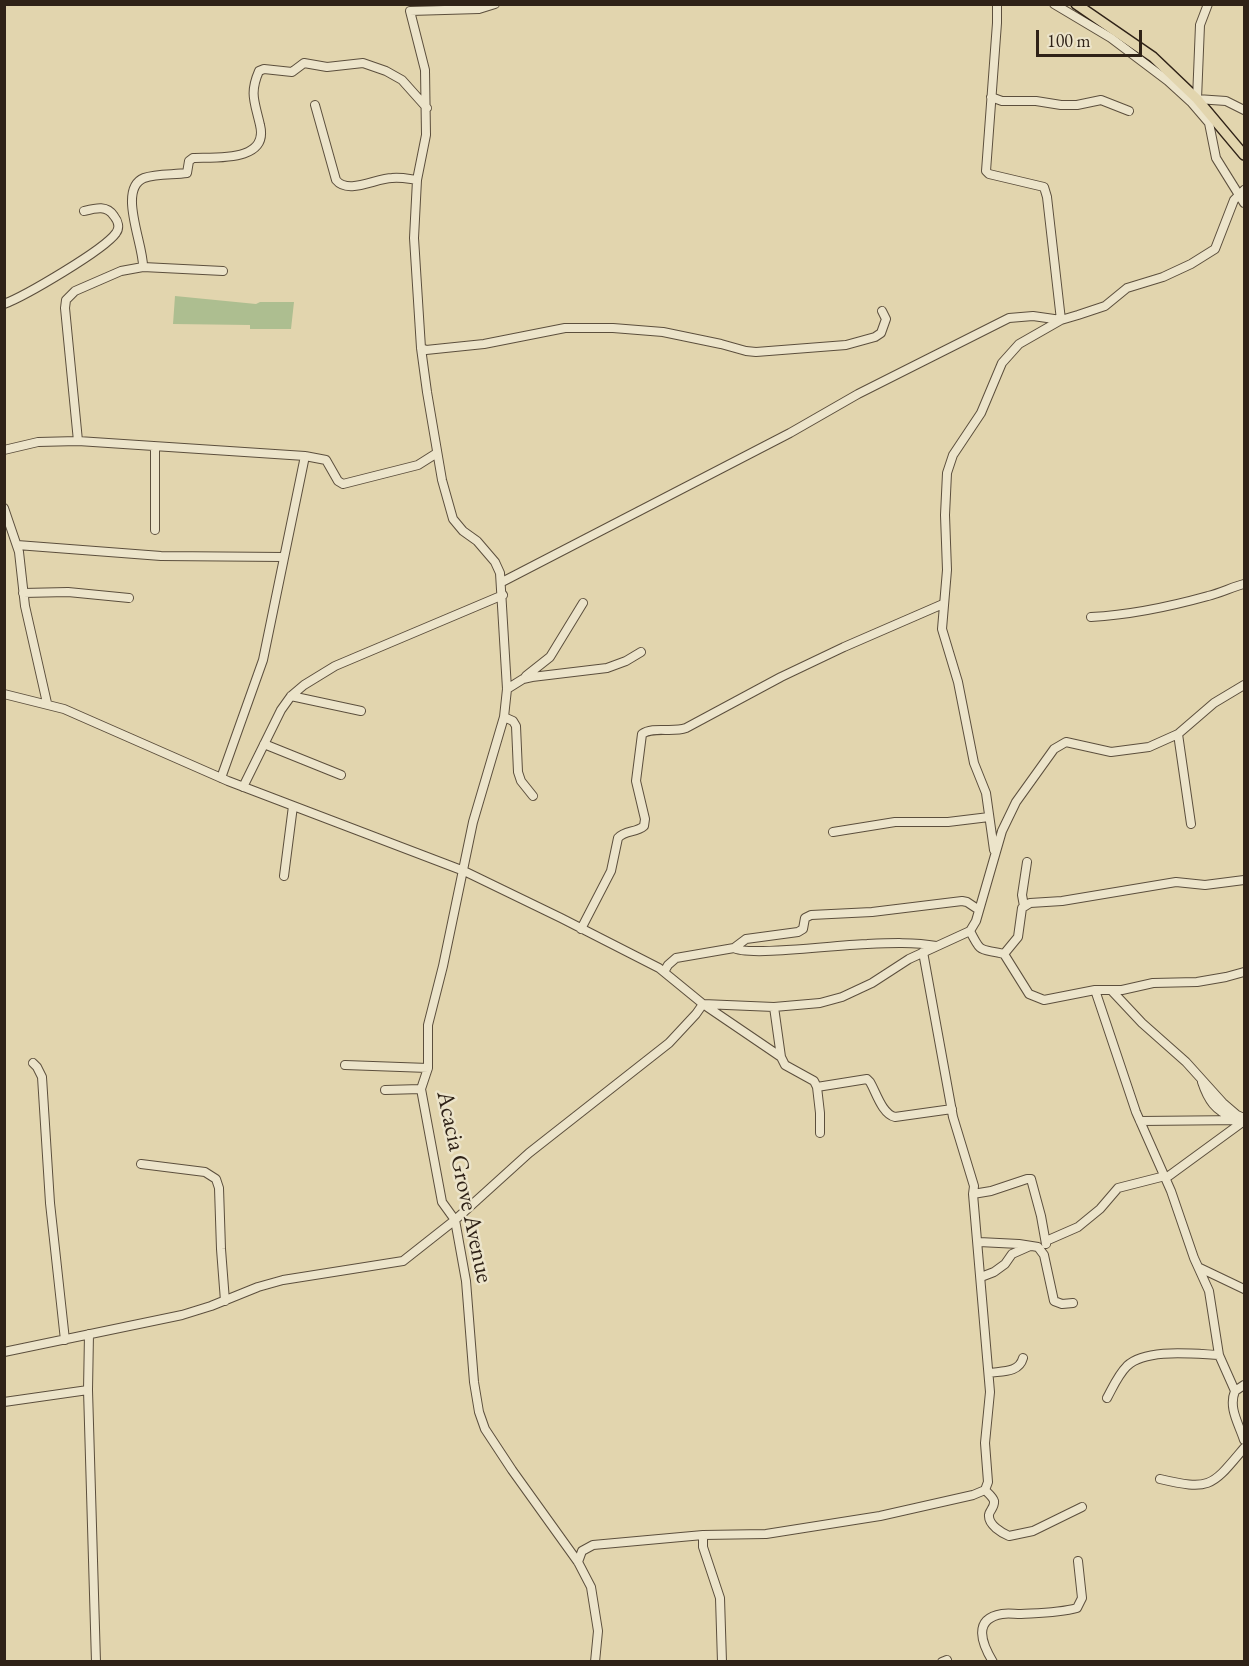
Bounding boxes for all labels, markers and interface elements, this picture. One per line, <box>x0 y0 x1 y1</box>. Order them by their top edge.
scale bar <box>1039 18 1146 56</box>
text: 100 m <box>1047 29 1091 52</box>
street label: Acacia Grove Avenue <box>430 1088 498 1286</box>

